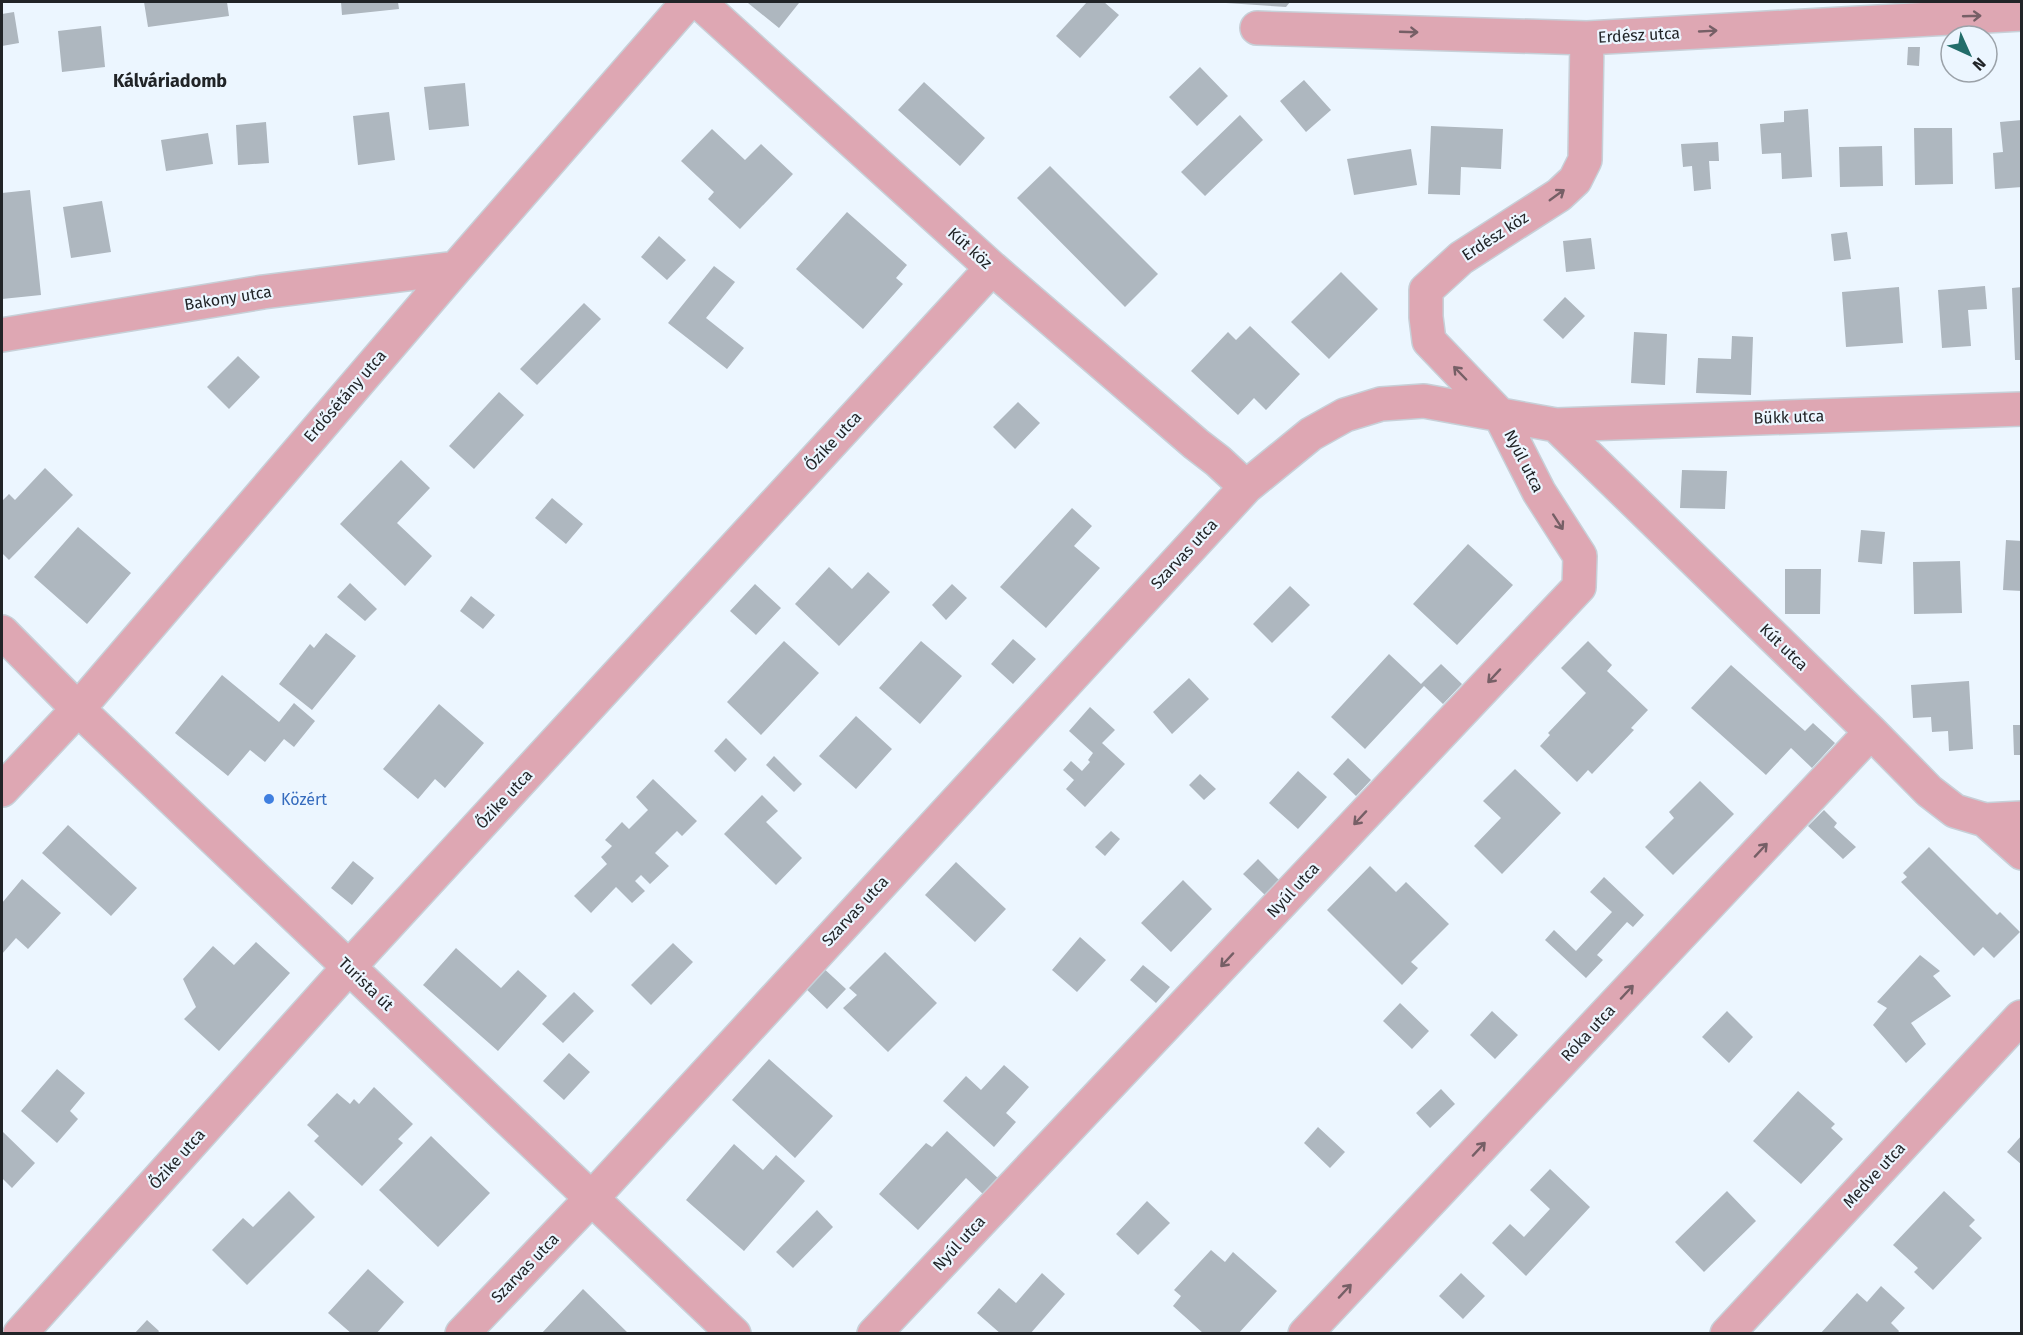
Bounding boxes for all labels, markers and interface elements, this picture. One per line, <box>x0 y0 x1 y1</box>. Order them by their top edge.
one-way arrow <box>1962 10 1982 21</box>
street label: Erdész utca <box>1597 23 1681 47</box>
north arrow <box>1939 24 1999 84</box>
one-way arrow <box>1698 25 1718 36</box>
one-way arrow <box>1398 27 1418 38</box>
text: N <box>1969 54 1990 75</box>
district label: Kálváriadomb <box>113 70 227 92</box>
one-way arrow <box>1549 189 1565 201</box>
street label: Erdész köz <box>1458 208 1532 264</box>
street label: Kút köz <box>944 223 996 273</box>
street label: Bakony utca <box>183 282 273 314</box>
street label: Erdősétány utca <box>300 346 390 446</box>
one-way arrow <box>1452 365 1467 380</box>
street label: Őzike utca <box>799 406 865 475</box>
street label: Bükk utca <box>1753 406 1825 428</box>
street label: Nyúl utca <box>1500 426 1548 496</box>
one-way arrow <box>1552 513 1564 530</box>
street label: Szarvas utca <box>1147 515 1221 593</box>
street label: Kút utca <box>1756 619 1812 675</box>
one-way arrow <box>1487 669 1501 684</box>
street label: Őzike utca <box>470 764 536 833</box>
place label: Közért <box>281 790 327 809</box>
marker: Közért <box>262 792 276 806</box>
one-way arrow <box>1354 810 1368 825</box>
one-way arrow <box>1753 842 1768 857</box>
street label: Nyúl utca <box>1263 859 1323 921</box>
street label: Szarvas utca <box>818 872 892 950</box>
one-way arrow <box>1219 952 1234 967</box>
street label: Turista út <box>335 953 398 1015</box>
one-way arrow <box>1620 984 1634 999</box>
street label: Róka utca <box>1557 1001 1619 1065</box>
street label: Őzike utca <box>144 1124 209 1193</box>
street label: Medve utca <box>1839 1138 1909 1212</box>
one-way arrow <box>1472 1142 1486 1157</box>
street label: Nyúl utca <box>929 1212 989 1274</box>
street label: Szarvas utca <box>487 1229 563 1307</box>
one-way arrow <box>1338 1284 1352 1299</box>

